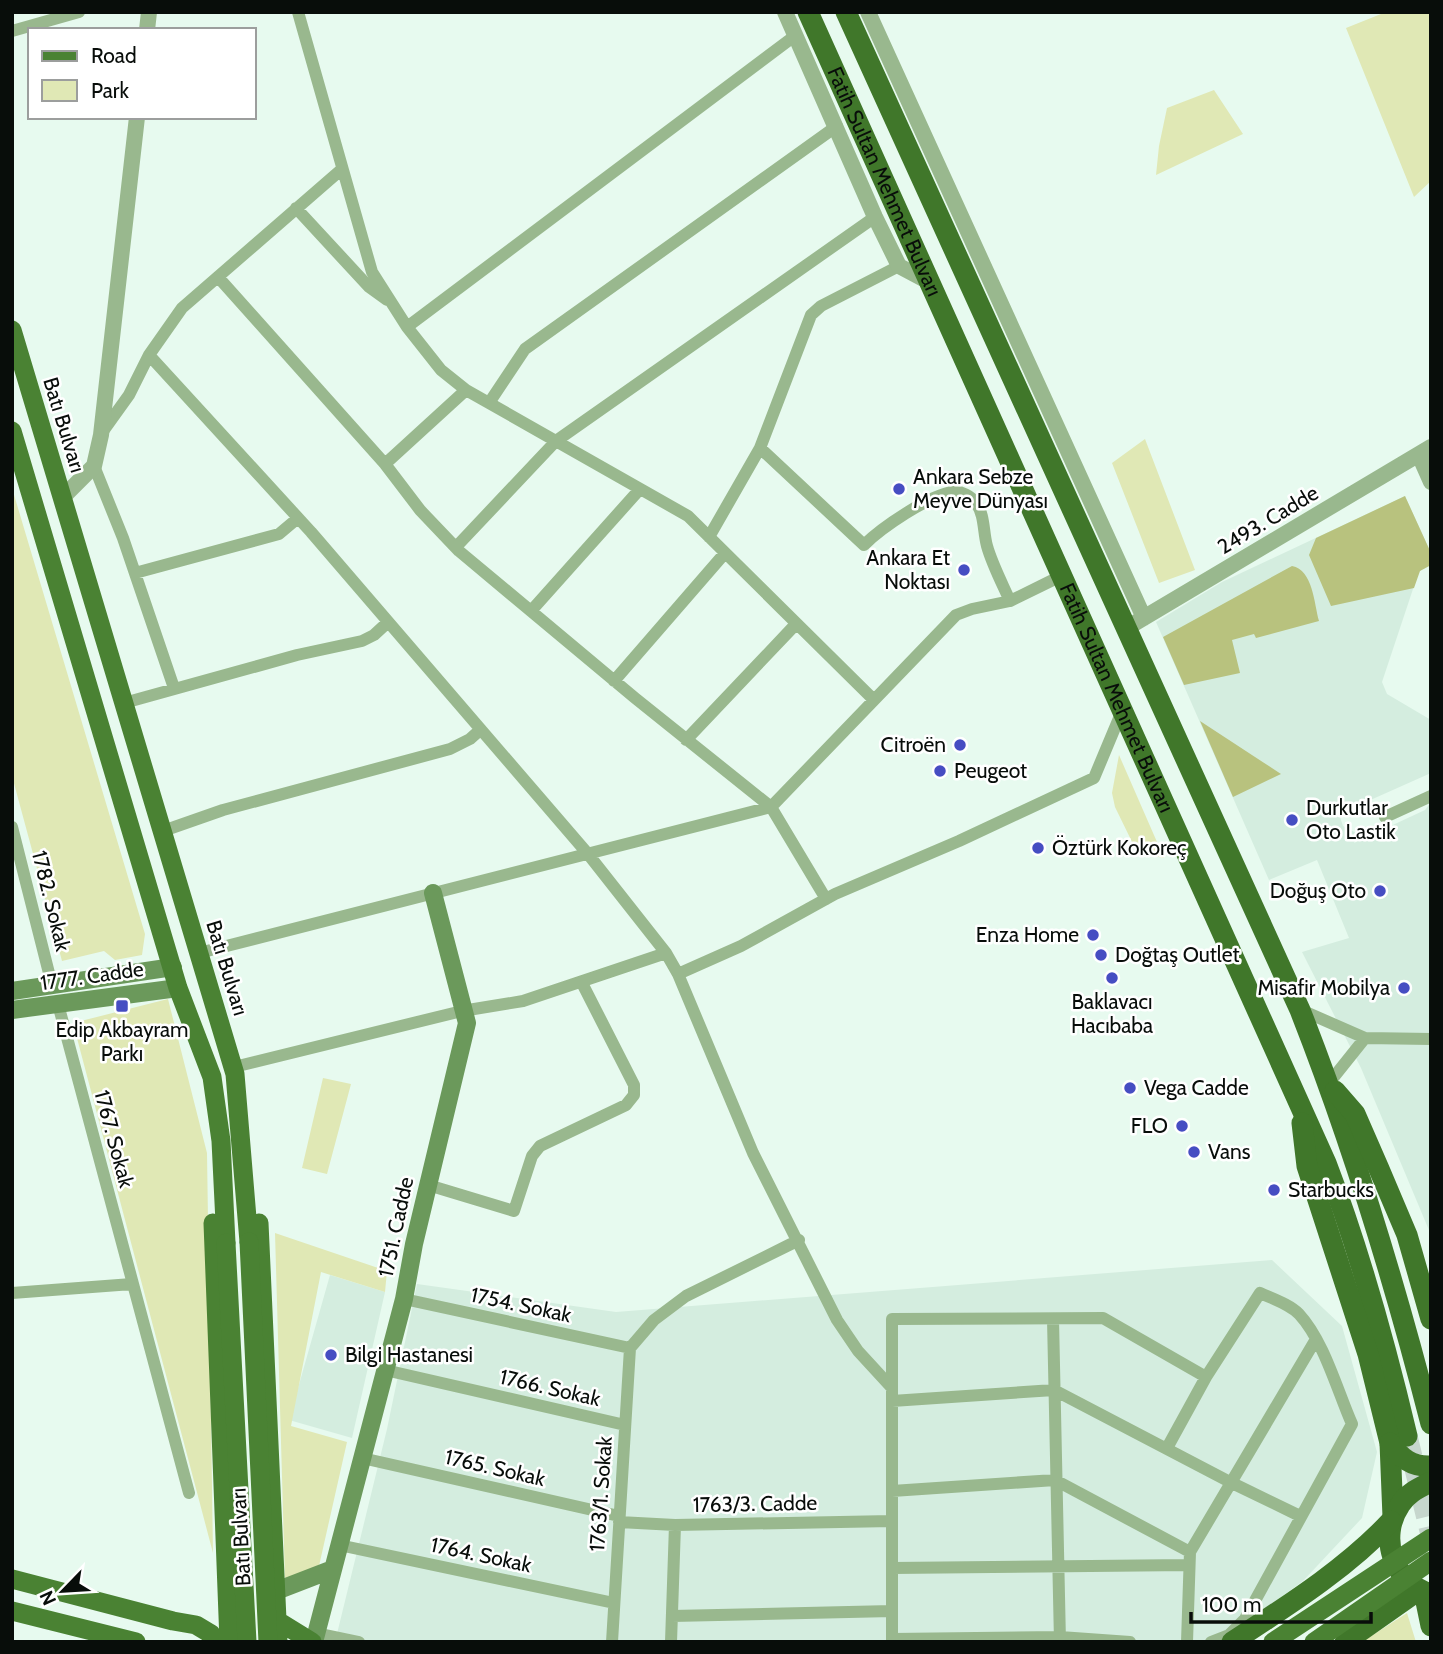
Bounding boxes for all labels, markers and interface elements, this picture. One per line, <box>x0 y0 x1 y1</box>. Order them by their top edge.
legend <box>28 28 256 119</box>
text: Road <box>91 43 137 68</box>
street label: Fatih Sultan Mehmet Bulvarı <box>822 63 947 300</box>
text: Park <box>91 78 129 103</box>
street label: Batı Bulvarı <box>38 374 91 476</box>
place label: Ankara Sebze Meyve Dünyası <box>913 464 1048 513</box>
street label: 2493. Cadde <box>1213 480 1323 559</box>
marker: Ankara Sebze Meyve Dünyası <box>891 481 907 497</box>
place label: Ankara Et Noktası <box>866 545 950 594</box>
marker: Ankara Et Noktası <box>956 562 972 578</box>
street label: Fatih Sultan Mehmet Bulvarı <box>1055 579 1179 816</box>
place label: Citroën <box>880 732 946 757</box>
marker: Citroën <box>952 737 968 753</box>
place label: Peugeot <box>954 758 1027 783</box>
marker: Peugeot <box>932 763 948 779</box>
place label: Durkutlar Oto Lastik <box>1306 795 1396 844</box>
marker: Durkutlar Oto Lastik <box>1284 812 1300 828</box>
place label: Öztürk Kokoreç <box>1052 835 1187 860</box>
marker: Öztürk Kokoreç <box>1030 840 1046 856</box>
street label: 1782. Sokak <box>27 848 76 954</box>
place label: Doğuş Oto <box>1270 878 1366 903</box>
marker: Doğuş Oto <box>1372 883 1388 899</box>
street label: Batı Bulvarı <box>201 917 254 1019</box>
place label: Enza Home <box>976 922 1079 947</box>
marker: Enza Home <box>1085 927 1101 943</box>
place label: Doğtaş Outlet <box>1115 942 1240 967</box>
marker: Doğtaş Outlet <box>1093 947 1109 963</box>
street label: 1777. Cadde <box>39 956 145 995</box>
marker: Baklavacı Hacıbaba <box>1104 970 1120 986</box>
place label: Misafir Mobilya <box>1257 975 1390 1000</box>
marker: Misafir Mobilya <box>1396 980 1412 996</box>
place label: Baklavacı Hacıbaba <box>1071 989 1153 1038</box>
marker: Edip Akbayram Parkı <box>114 998 130 1014</box>
place label: Edip Akbayram Parkı <box>55 1017 189 1066</box>
place label: Vega Cadde <box>1144 1075 1249 1100</box>
marker: Vega Cadde <box>1122 1080 1138 1096</box>
street label: 1767. Sokak <box>89 1087 140 1191</box>
place label: FLO <box>1131 1113 1168 1138</box>
marker: FLO <box>1174 1118 1190 1134</box>
place label: Vans <box>1208 1139 1251 1164</box>
marker: Vans <box>1186 1144 1202 1160</box>
street label: 1751. Cadde <box>373 1174 418 1279</box>
place label: Starbucks <box>1288 1177 1374 1202</box>
marker: Starbucks <box>1266 1182 1282 1198</box>
street label: 1754. Sokak <box>468 1282 574 1327</box>
place label: Bilgi Hastanesi <box>345 1342 473 1367</box>
marker: Bilgi Hastanesi <box>323 1347 339 1363</box>
street label: 1766. Sokak <box>497 1364 603 1411</box>
street label: 1763/1. Sokak <box>584 1435 617 1552</box>
street label: 1765. Sokak <box>443 1444 548 1491</box>
street label: Batı Bulvarı <box>225 1487 256 1587</box>
street label: 1763/3. Cadde <box>693 1490 818 1517</box>
street label: 1764. Sokak <box>428 1532 534 1578</box>
north arrow <box>28 1556 98 1626</box>
scale bar <box>1191 1580 1371 1624</box>
text: N <box>35 1587 61 1609</box>
text: 100 m <box>1202 1592 1261 1617</box>

